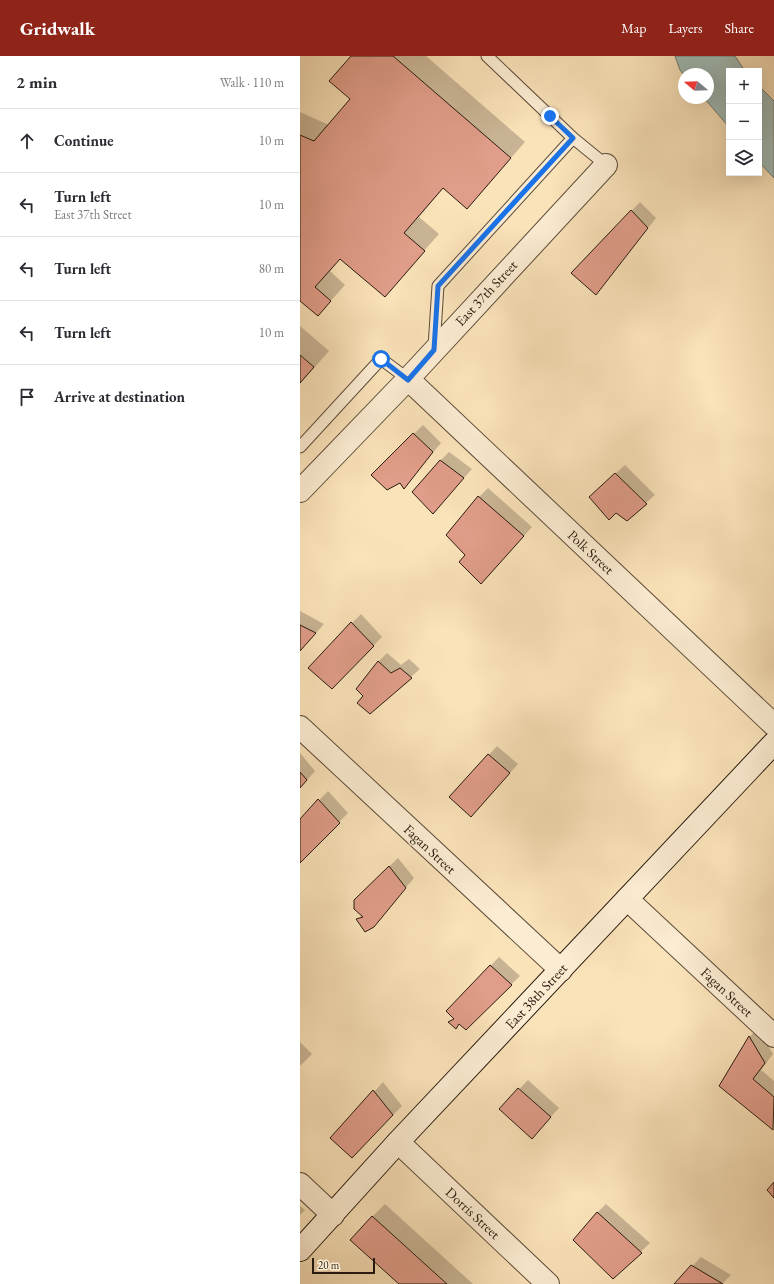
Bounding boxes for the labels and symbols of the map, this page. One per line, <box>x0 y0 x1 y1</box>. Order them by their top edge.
north arrow <box>678 68 714 104</box>
route end <box>541 107 559 125</box>
street label: East 37th Street <box>451 256 521 330</box>
route start <box>372 350 390 368</box>
street label: Polk Street <box>564 526 619 579</box>
street label: Fagan Street <box>400 820 460 878</box>
street label: East 38th Street <box>501 959 571 1033</box>
street label: Fagan Street <box>697 963 757 1021</box>
street label: Dorris Street <box>442 1183 505 1243</box>
scale bar <box>312 1256 375 1275</box>

